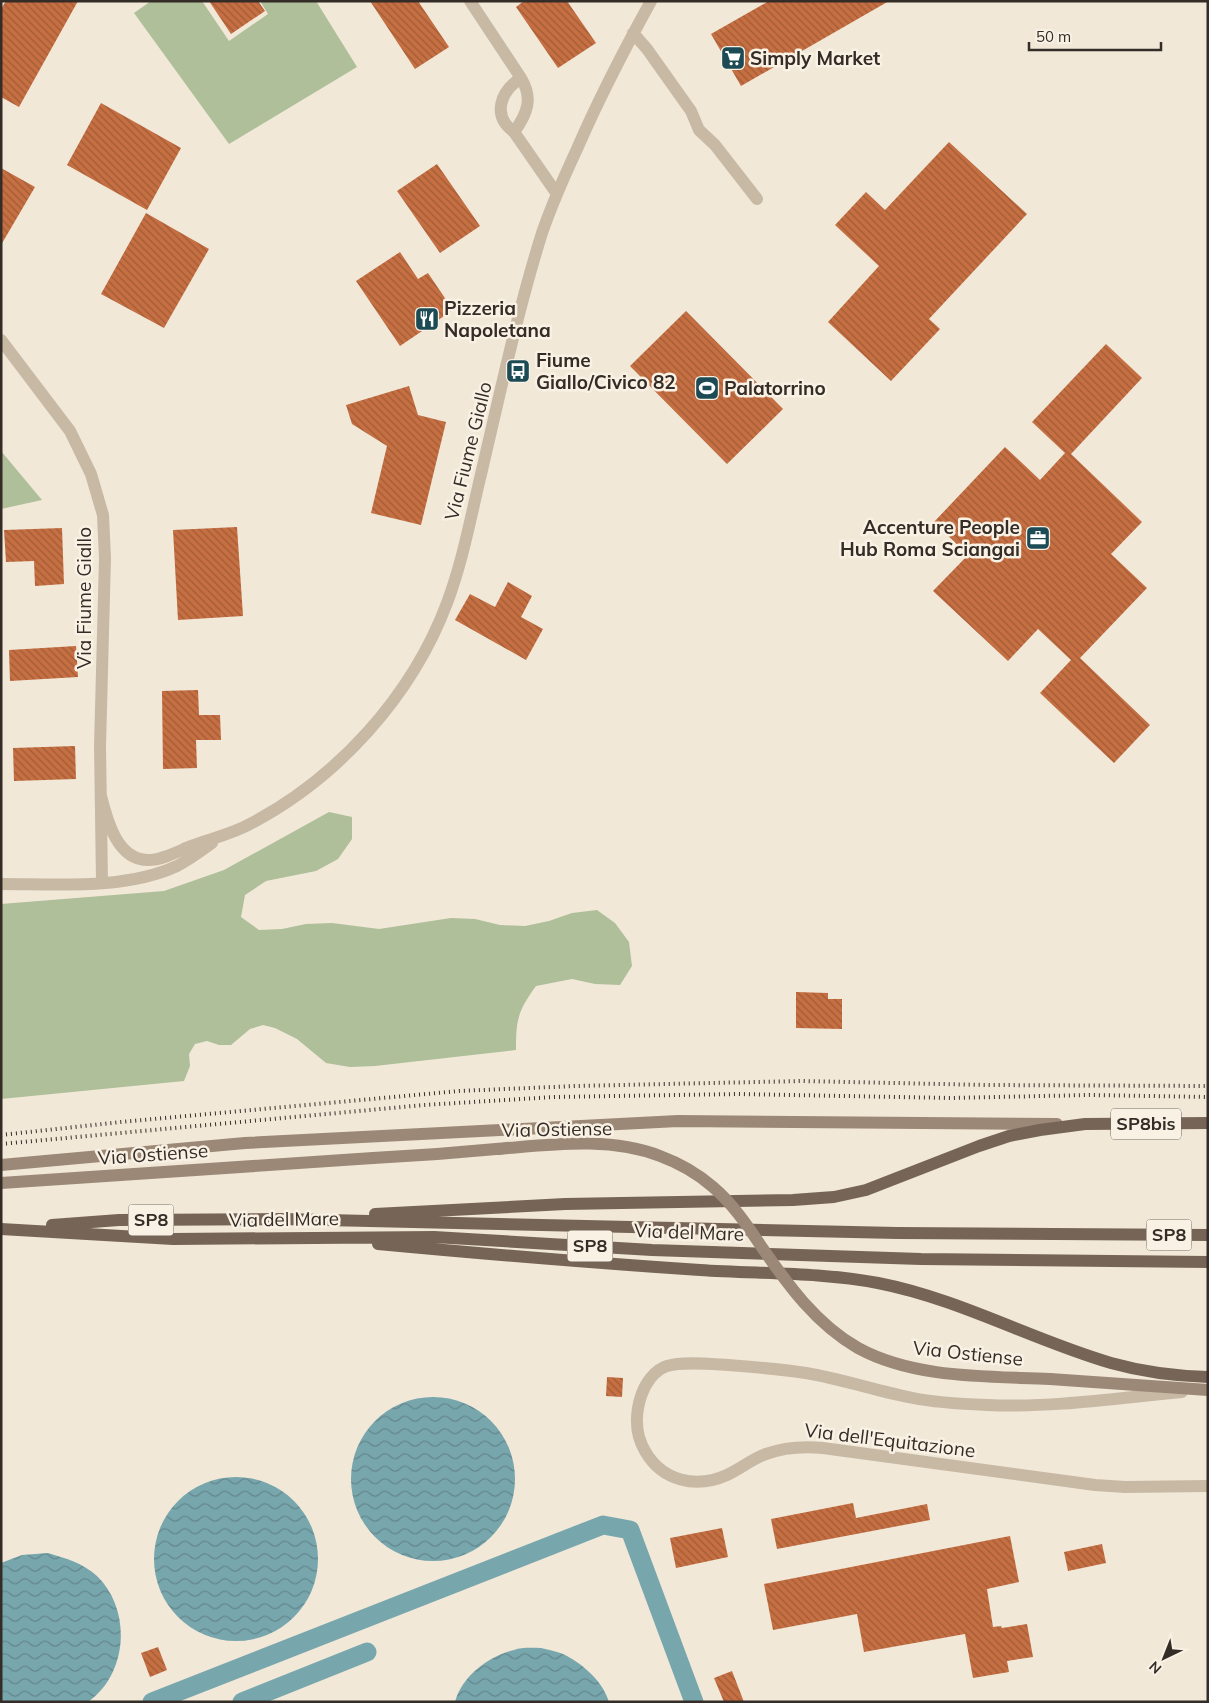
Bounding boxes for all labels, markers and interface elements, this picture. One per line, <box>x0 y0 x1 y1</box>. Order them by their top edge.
scale bar <box>1029 20 1162 52</box>
text: 50 m <box>1036 27 1071 46</box>
supermarket icon: Simply Market <box>720 45 746 71</box>
place label: Simply Market <box>750 46 880 70</box>
place label: Pizzeria Napoletana <box>444 296 551 342</box>
restaurant icon: Pizzeria Napoletana <box>414 306 440 332</box>
place label: Fiume Giallo/Civico 82 <box>536 348 676 394</box>
bus stop icon: Fiume Giallo/Civico 82 <box>505 358 531 384</box>
sports icon: Palatorrino <box>694 375 720 401</box>
place label: Palatorrino <box>724 376 826 400</box>
street label: Via Fiume Giallo <box>439 379 497 523</box>
place label: Accenture People Hub Roma Sciangai <box>840 515 1020 561</box>
office icon: Accenture People Hub Roma Sciangai <box>1025 525 1051 551</box>
street label: Via Fiume Giallo <box>72 527 96 669</box>
road number: SP8bis <box>1111 1108 1181 1140</box>
street label: Via Ostiense <box>502 1116 612 1142</box>
street label: Via Ostiense <box>97 1138 209 1170</box>
road number: SP8 <box>128 1204 174 1236</box>
street label: Via del Mare <box>229 1206 339 1232</box>
street label: Via del Mare <box>634 1218 744 1246</box>
road number: SP8 <box>1146 1220 1192 1250</box>
road number: SP8 <box>568 1230 612 1262</box>
street label: Via Ostiense <box>912 1335 1024 1371</box>
street label: Via dell'Equitazione <box>803 1418 977 1462</box>
north arrow <box>1139 1633 1189 1683</box>
text: N <box>1145 1657 1165 1678</box>

